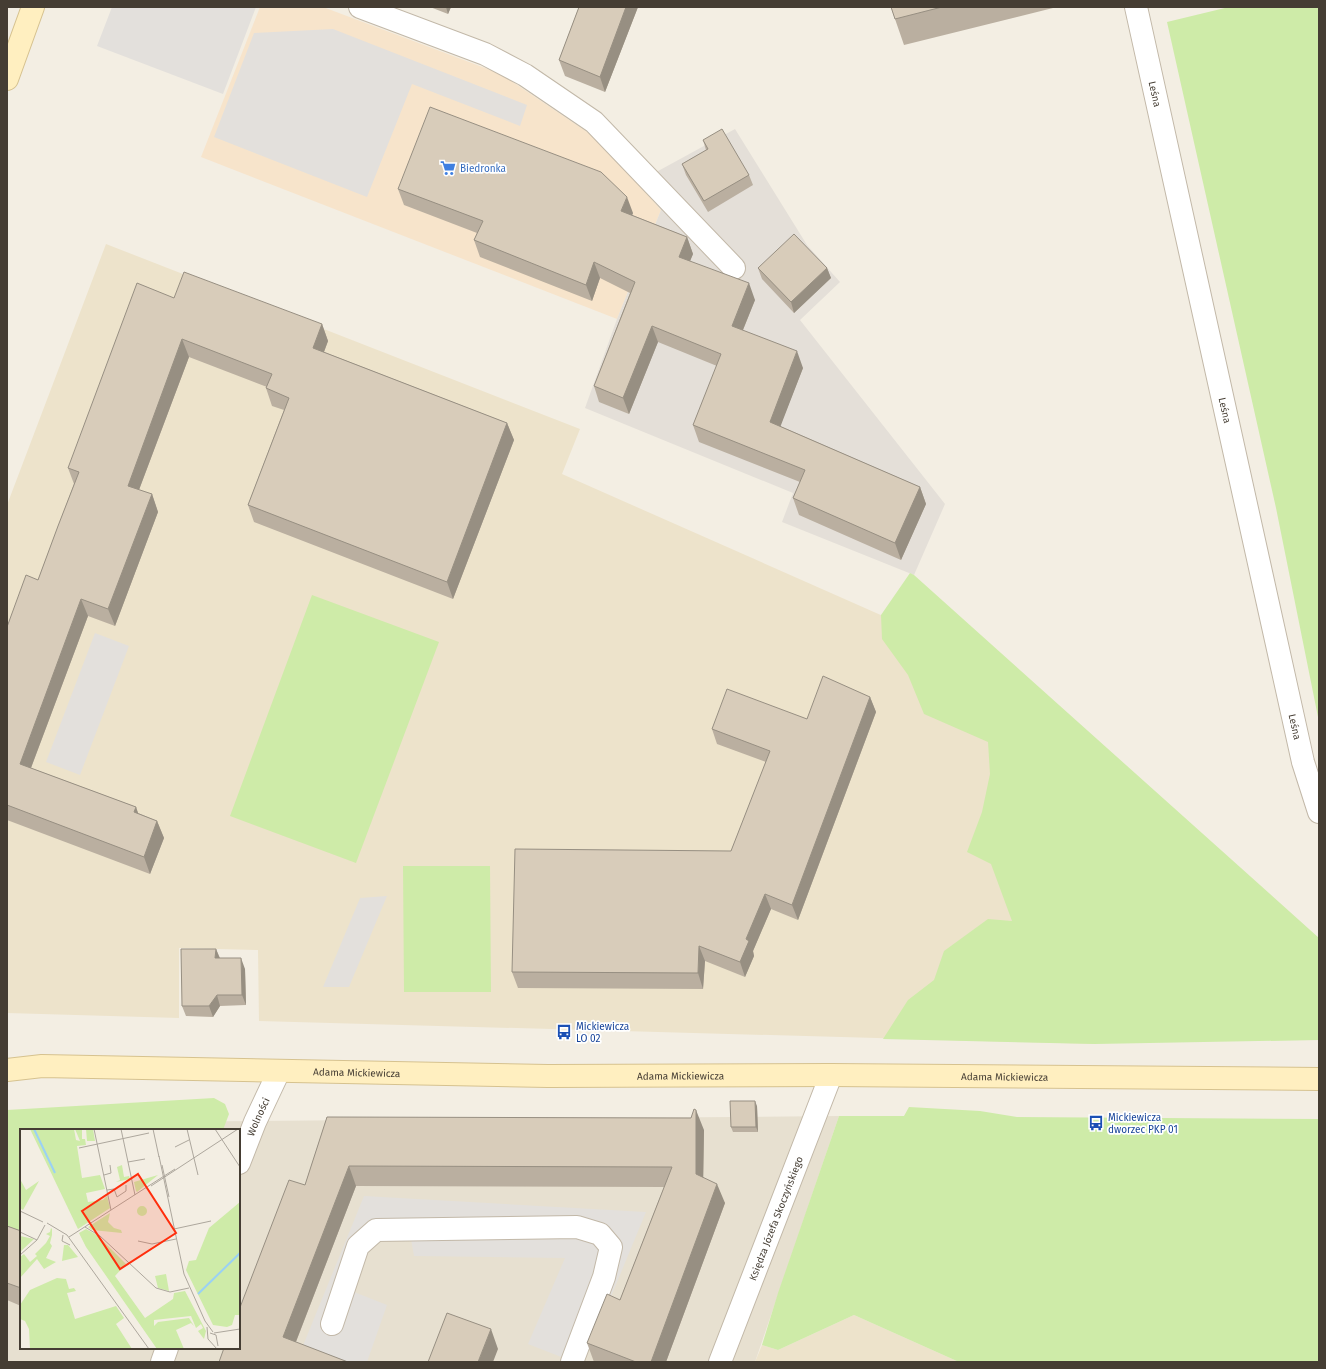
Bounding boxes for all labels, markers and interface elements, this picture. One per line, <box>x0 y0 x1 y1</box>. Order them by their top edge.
street label: Leśna <box>1146 80 1163 108</box>
supermarket icon: Biedronka <box>439 159 457 177</box>
place label: Biedronka <box>460 163 506 175</box>
street label: Leśna <box>1216 396 1233 425</box>
street label: Leśna <box>1286 713 1303 741</box>
place label: Mickiewicza LO 02 <box>576 1021 629 1045</box>
bus stop icon: Mickiewicza LO 02 <box>555 1023 573 1041</box>
street label: Adama Mickiewicza <box>313 1066 400 1080</box>
street label: Adama Mickiewicza <box>637 1070 724 1083</box>
street label: Adama Mickiewicza <box>961 1071 1048 1084</box>
street label: Wolności <box>245 1096 273 1138</box>
place label: Mickiewicza dworzec PKP 01 <box>1108 1112 1178 1136</box>
bus stop icon: Mickiewicza dworzec PKP 01 <box>1087 1114 1105 1132</box>
inset map <box>20 1129 240 1349</box>
street label: Księdza Józefa Skoczyńskiego <box>747 1155 806 1283</box>

